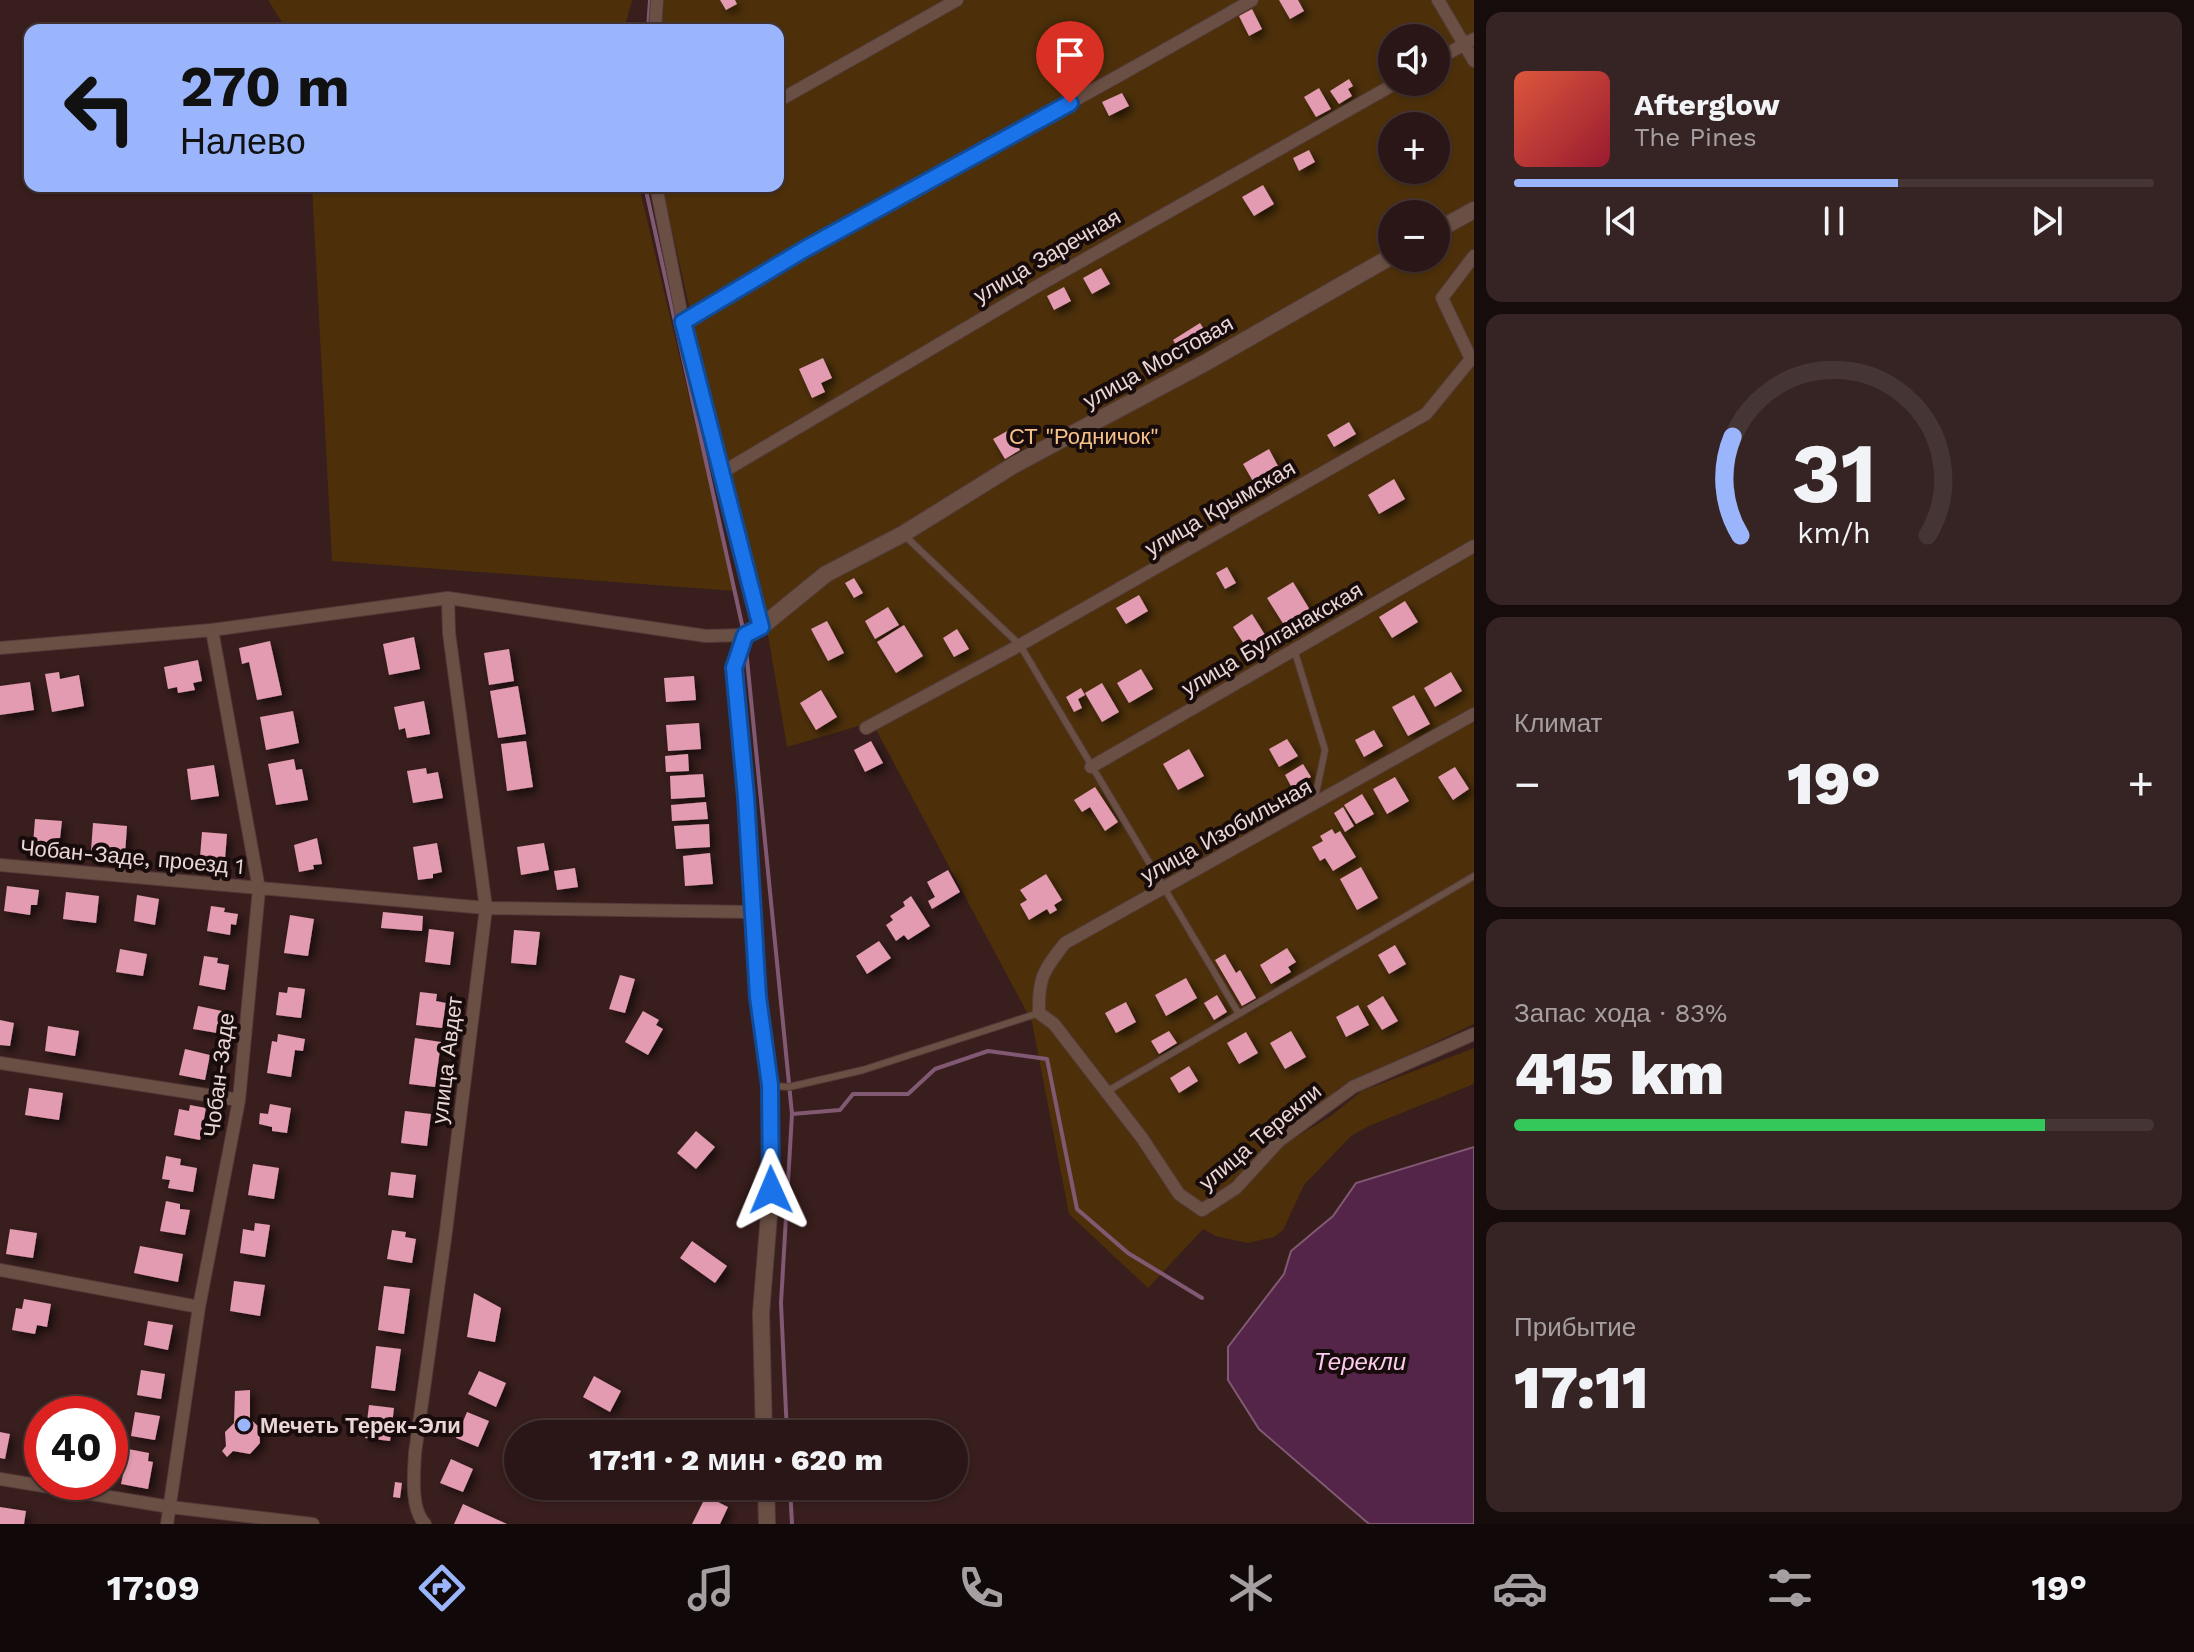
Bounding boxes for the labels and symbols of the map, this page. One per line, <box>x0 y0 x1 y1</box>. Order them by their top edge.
pin <box>1036 21 1104 103</box>
street label: улица Заречная <box>969 204 1125 308</box>
street label: улица Мостовая <box>1079 310 1237 414</box>
park label: СТ "Родничок" <box>1009 424 1159 449</box>
street label: улица Крымская <box>1140 455 1300 561</box>
street label: улица Булганакская <box>1177 577 1367 701</box>
street label: улица Изобильная <box>1136 774 1316 888</box>
street label: Чобан-Заде, проезд 1 <box>19 835 245 879</box>
street label: улица Авдет <box>427 995 467 1125</box>
street label: Чобан-Заде <box>199 1011 239 1139</box>
street label: улица Терекли <box>1194 1079 1326 1195</box>
position arrow <box>729 1148 813 1232</box>
water label: Терекли <box>1314 1348 1406 1376</box>
speed limit sign: 40 <box>24 1396 128 1500</box>
place label: Мечеть Терек-Эли <box>260 1413 461 1438</box>
marker: Мечеть Терек-Эли <box>235 1416 253 1434</box>

